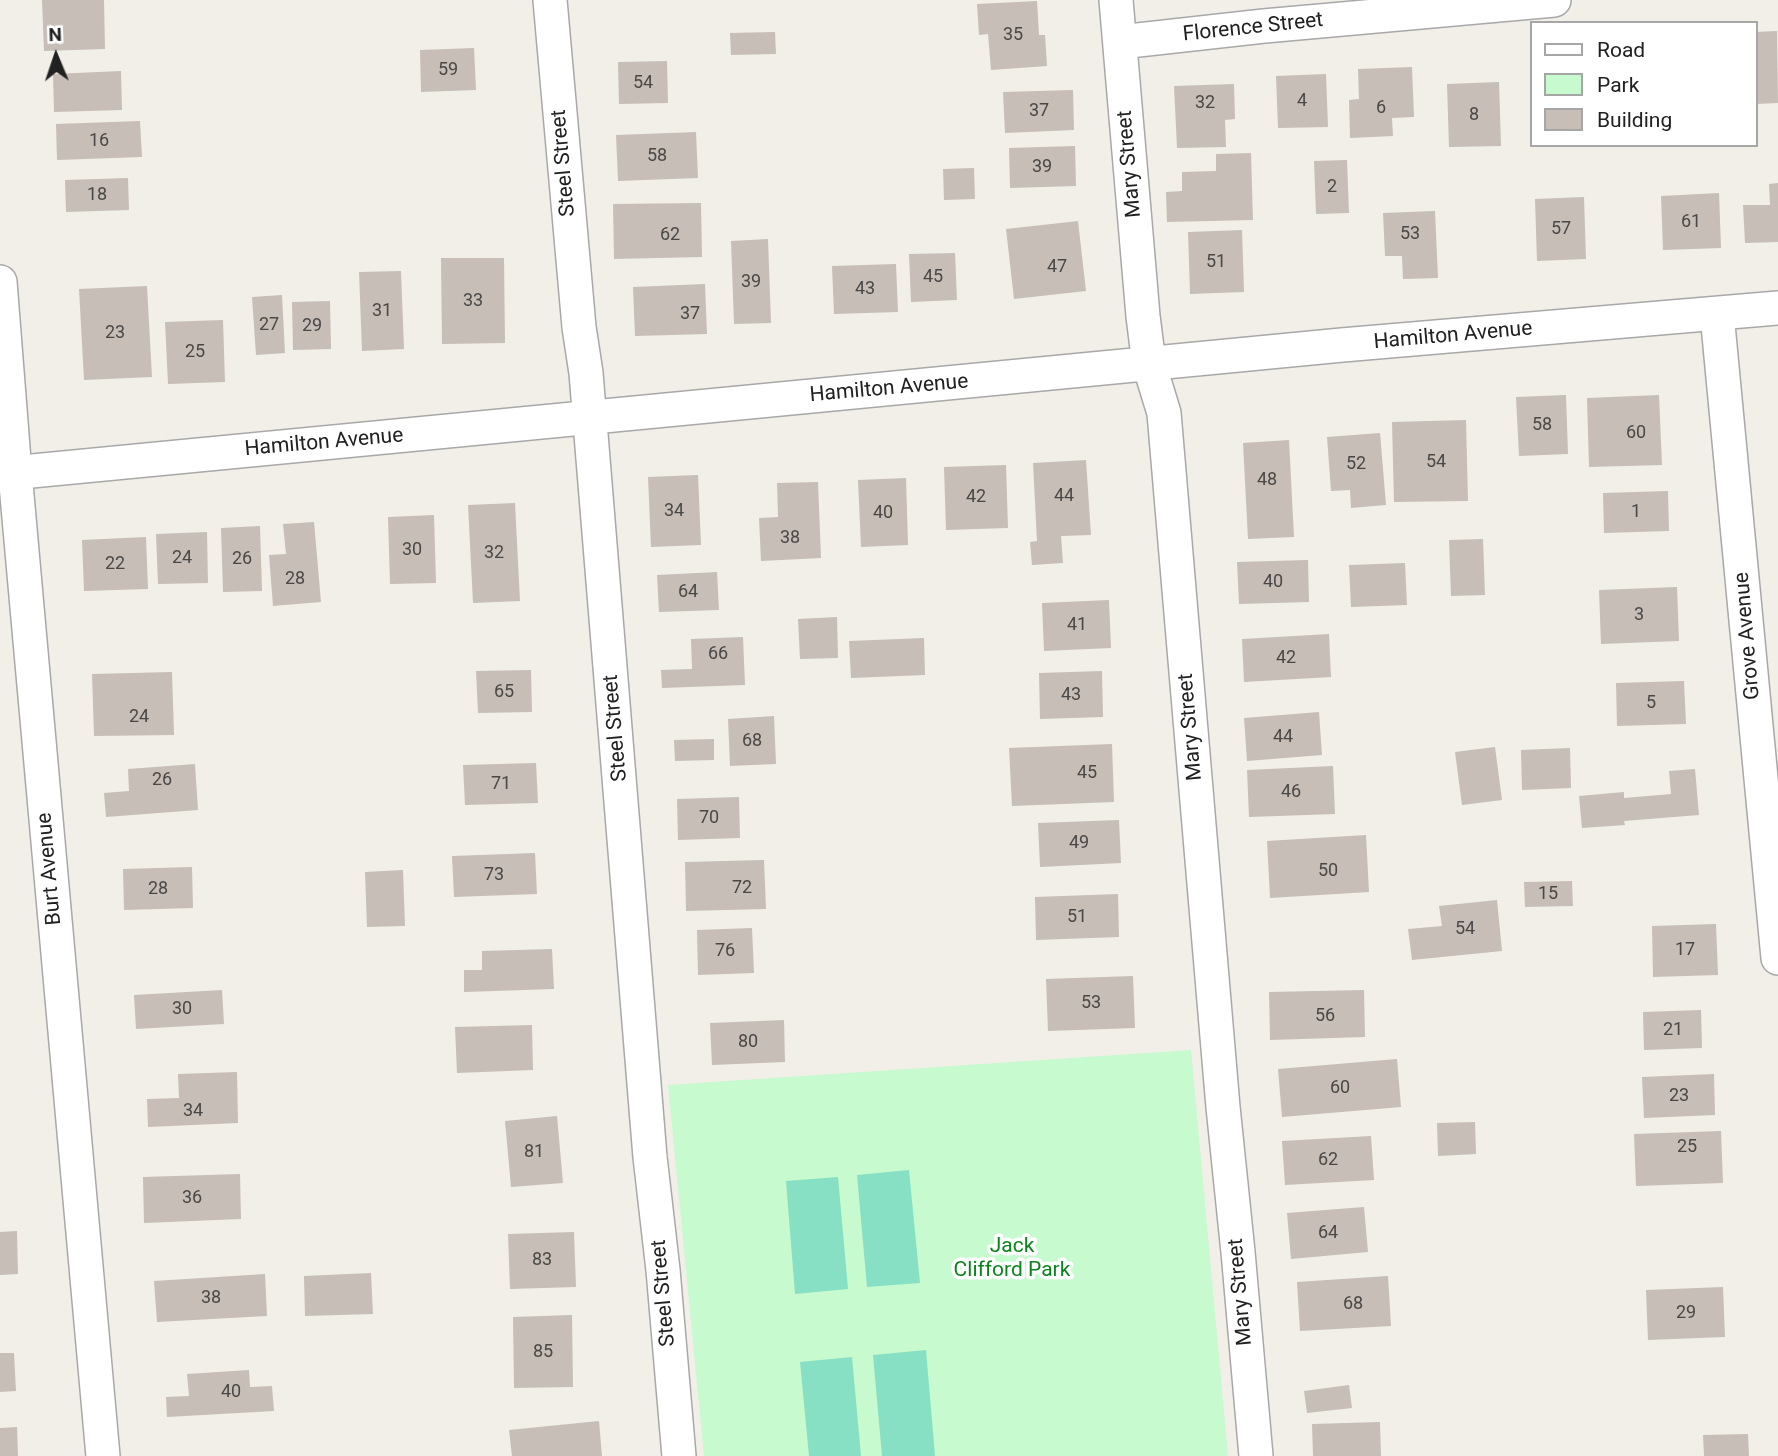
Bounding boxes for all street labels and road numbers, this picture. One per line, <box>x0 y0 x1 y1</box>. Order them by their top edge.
street label: Florence Street <box>1182 8 1324 48</box>
street label: Steel Street <box>547 108 581 218</box>
street label: Mary Street <box>1113 109 1147 219</box>
street label: Hamilton Avenue <box>1373 317 1533 355</box>
street label: Hamilton Avenue <box>809 370 969 408</box>
street label: Hamilton Avenue <box>244 424 404 462</box>
street label: Grove Avenue <box>1730 571 1766 701</box>
street label: Mary Street <box>1174 672 1208 782</box>
street label: Steel Street <box>599 673 633 783</box>
street label: Burt Avenue <box>33 812 67 926</box>
street label: Mary Street <box>1224 1237 1258 1347</box>
street label: Steel Street <box>647 1238 681 1348</box>

